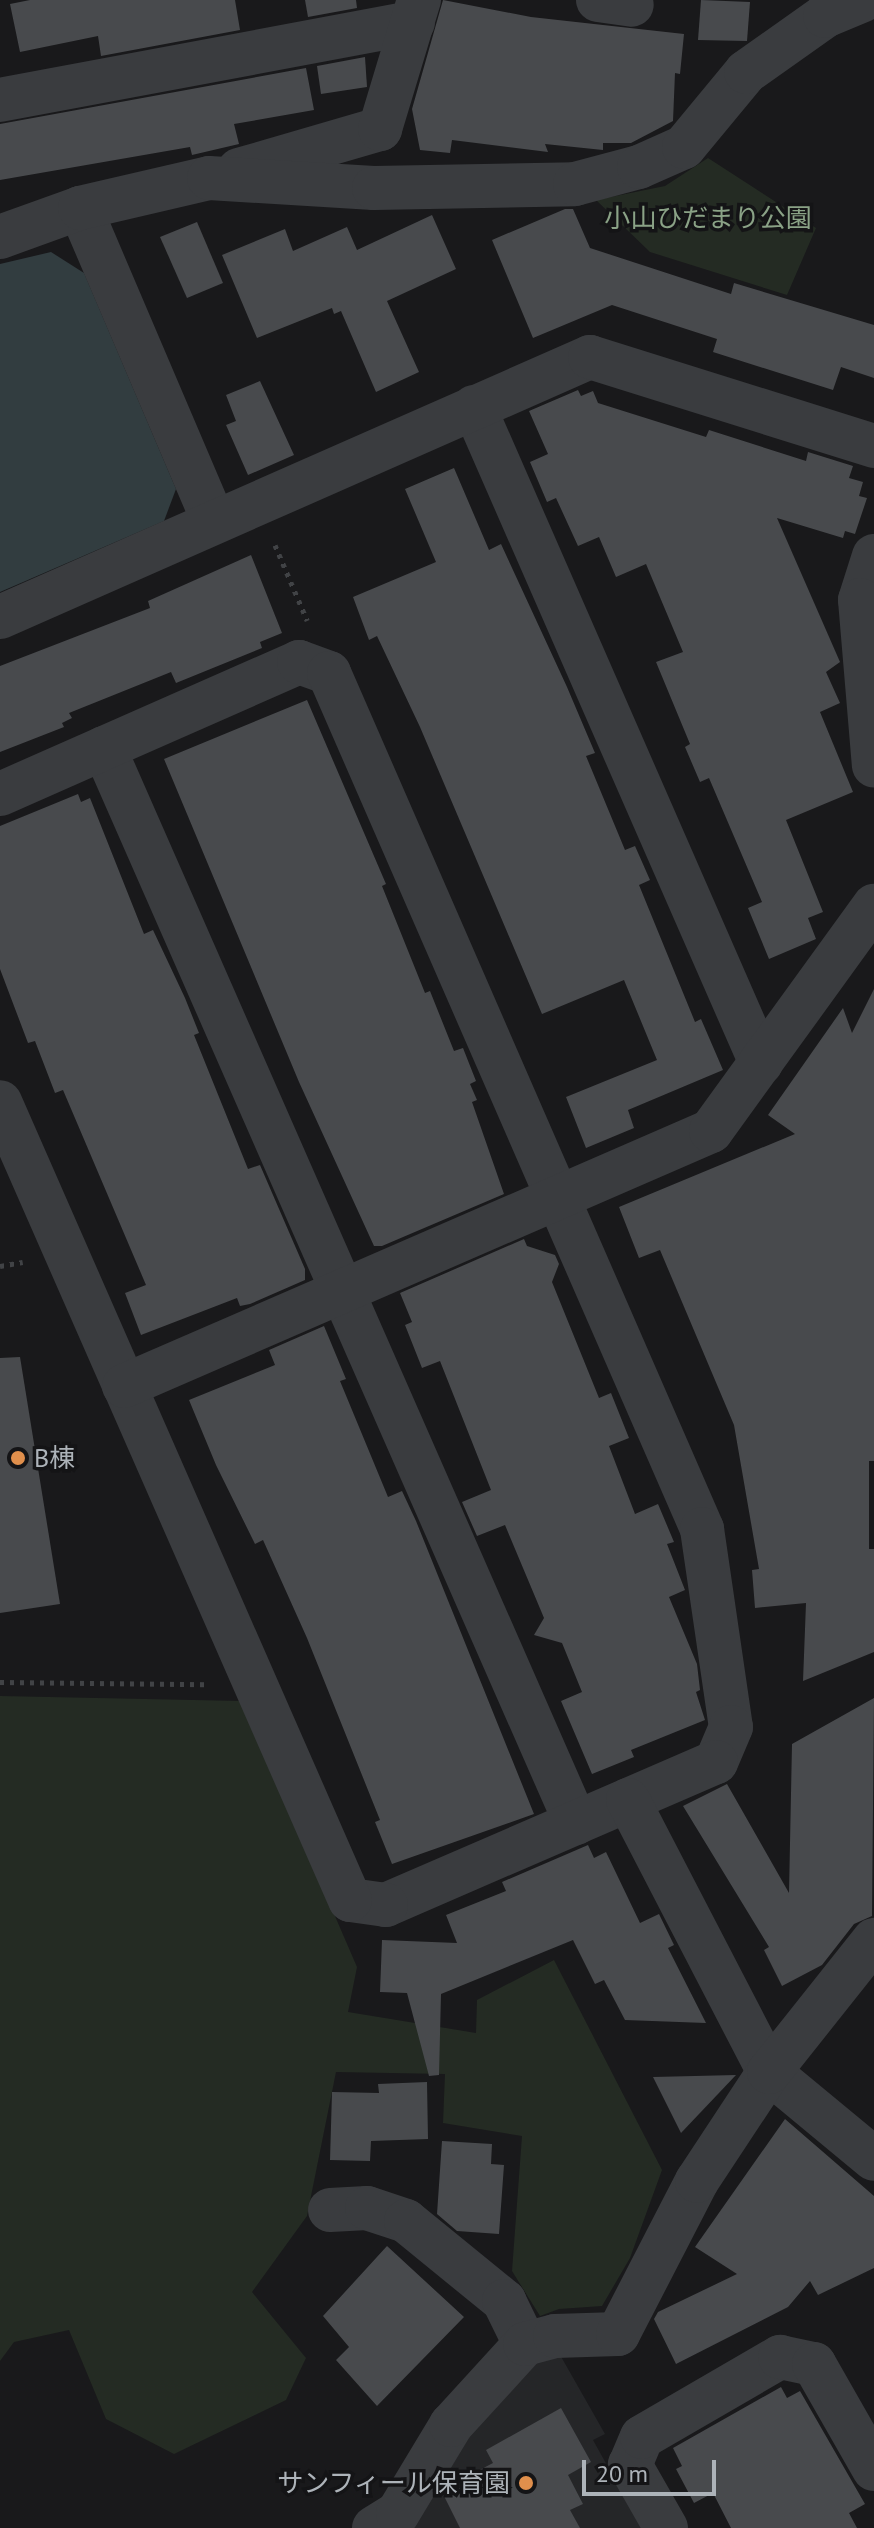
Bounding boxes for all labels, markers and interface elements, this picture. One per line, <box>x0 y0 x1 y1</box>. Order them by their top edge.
park label: 小山ひだまり公園 <box>604 202 812 234</box>
place label: B棟 <box>34 1442 75 1474</box>
marker: B棟 <box>9 1449 27 1467</box>
scale bar <box>586 2444 720 2494</box>
text: 20 m <box>596 2458 648 2489</box>
place label: サンフィール保育園 <box>276 2467 510 2499</box>
marker: サンフィール保育園 <box>517 2474 535 2492</box>

